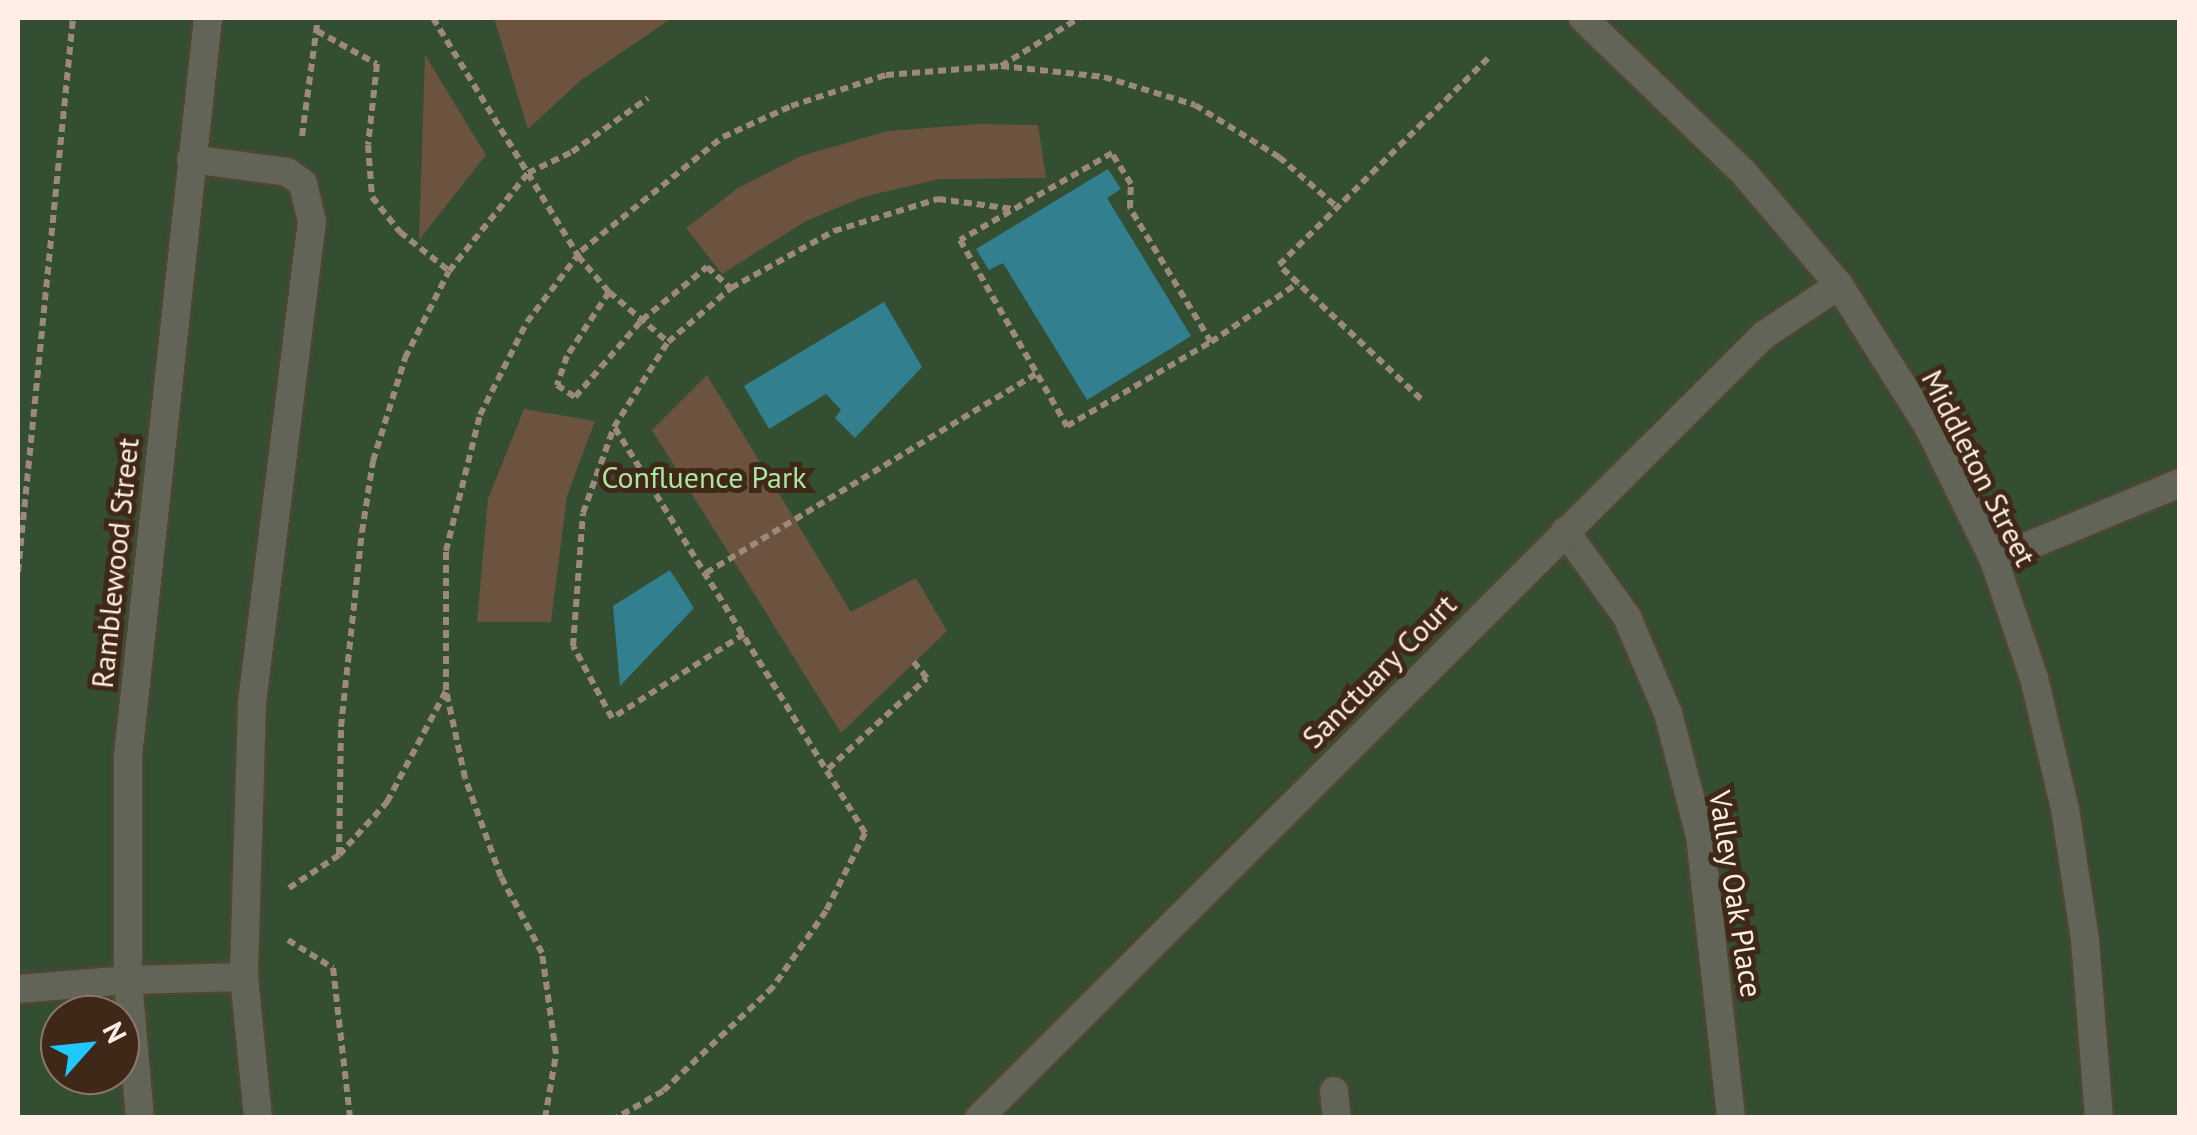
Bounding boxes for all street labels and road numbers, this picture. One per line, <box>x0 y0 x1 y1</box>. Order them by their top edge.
street label: Middleton Street <box>1914 364 2044 572</box>
street label: Ramblewood Street <box>84 436 146 690</box>
street label: Sanctuary Court <box>1294 586 1464 756</box>
street label: Valley Oak Place <box>1702 787 1770 1001</box>

